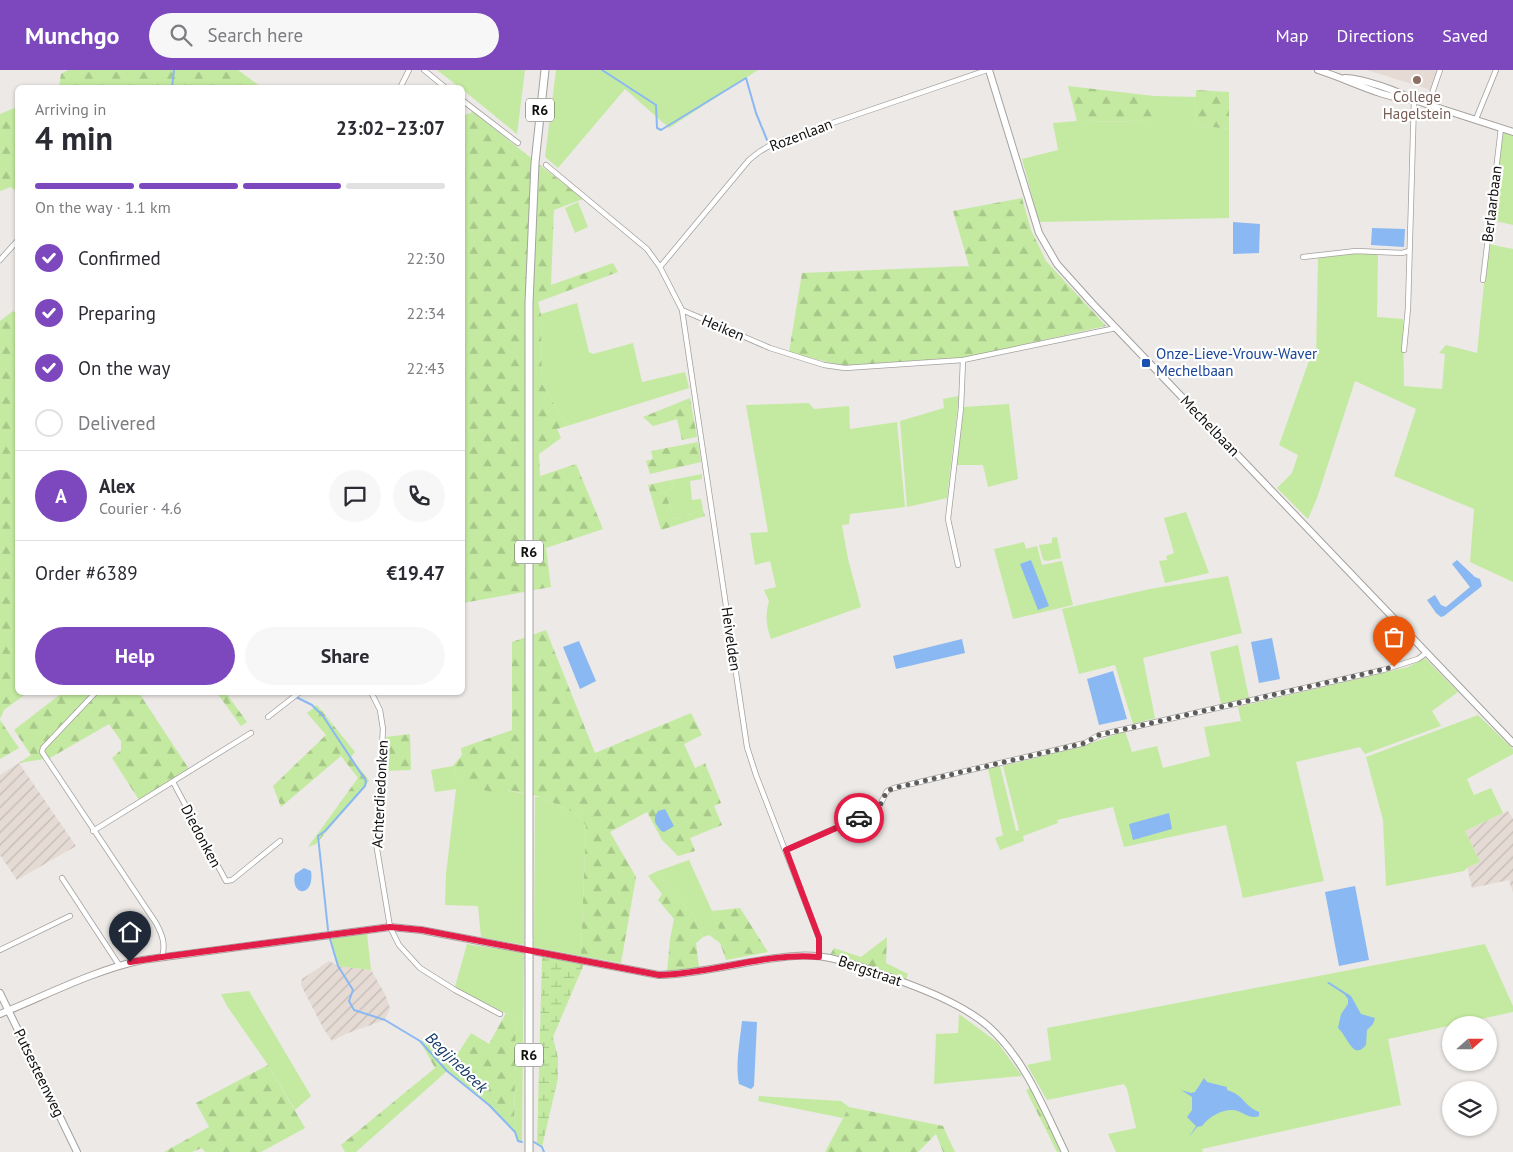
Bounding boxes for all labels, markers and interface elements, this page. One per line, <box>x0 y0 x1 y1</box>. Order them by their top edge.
search box <box>149 13 499 58</box>
text: Munchgo <box>25 20 119 51</box>
icon: search <box>167 21 195 49</box>
text: Search here <box>207 23 303 47</box>
text: Map <box>1276 24 1308 47</box>
text: Directions <box>1336 24 1414 47</box>
text: Saved <box>1442 24 1488 47</box>
marker: College Hagelstein <box>1411 74 1423 86</box>
place label: College Hagelstein <box>1383 87 1451 123</box>
road number: R6 <box>526 98 554 122</box>
text: Arriving in <box>35 99 106 119</box>
street label: Rozenlaan <box>767 114 835 155</box>
text: 23:02–23:07 <box>336 116 445 140</box>
text: 4 min <box>35 117 113 159</box>
street label: Berlaarbaan <box>1477 165 1506 243</box>
text: On the way · 1.1 km <box>35 197 171 217</box>
icon: check <box>35 244 63 272</box>
text: Confirmed <box>78 246 161 270</box>
text: 22:30 <box>407 248 445 268</box>
icon: check <box>35 299 63 327</box>
text: Preparing <box>78 301 156 325</box>
text: 22:34 <box>407 303 445 323</box>
street label: Heiken <box>699 310 747 345</box>
place label: Onze-Lieve-Vrouw-Waver Mechelbaan <box>1156 344 1317 380</box>
icon: check <box>35 354 63 382</box>
text: On the way <box>78 356 170 380</box>
marker: Onze-Lieve-Vrouw-Waver Mechelbaan <box>1140 357 1152 369</box>
text: 22:43 <box>407 358 445 378</box>
street label: Mechelbaan <box>1177 391 1244 460</box>
text: Delivered <box>78 411 156 435</box>
button: chat <box>329 470 381 522</box>
button: phone <box>393 470 445 522</box>
text: Alex <box>99 474 135 498</box>
text: A <box>55 484 67 508</box>
text: Courier · 4.6 <box>99 498 182 518</box>
road number: R6 <box>515 541 543 564</box>
text: Order #6389 <box>35 561 138 585</box>
text: €19.47 <box>386 561 445 585</box>
street label: Heivelden <box>718 606 745 672</box>
pin <box>1373 616 1415 667</box>
icon: bag <box>1380 623 1408 651</box>
button: Help <box>35 627 235 685</box>
button: Share <box>245 627 445 685</box>
street label: Achterdiedonken <box>367 740 392 848</box>
courier <box>834 793 884 843</box>
street label: Diedonken <box>177 801 226 871</box>
icon: car <box>845 804 873 832</box>
pin <box>109 911 151 962</box>
icon: home <box>116 918 144 946</box>
street label: Bergstraat <box>836 951 904 990</box>
north arrow <box>1442 1016 1498 1071</box>
map controls <box>1442 1016 1497 1136</box>
street label: Putsesteenweg <box>10 1026 69 1120</box>
water label: Begijnebeek <box>422 1028 493 1097</box>
road number: R6 <box>515 1044 543 1066</box>
button: layers <box>1442 1081 1497 1136</box>

